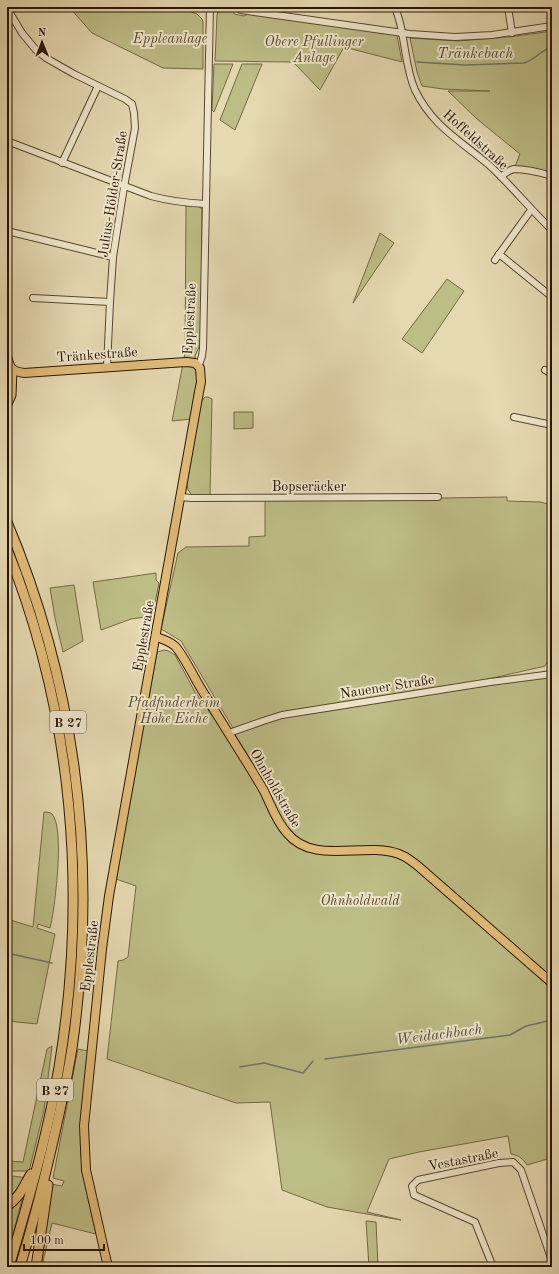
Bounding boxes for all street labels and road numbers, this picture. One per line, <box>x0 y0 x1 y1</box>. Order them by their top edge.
street label: Hoffeldstraße <box>440 107 511 172</box>
street label: Julius-Hölder-Straße <box>96 130 130 258</box>
street label: Epplestraße <box>181 283 199 355</box>
street label: Tränkestraße <box>56 345 138 365</box>
street label: Bopseräcker <box>272 480 347 494</box>
street label: Epplestraße <box>131 600 157 673</box>
street label: Nauener Straße <box>339 673 435 701</box>
road number: B 27 <box>50 711 86 733</box>
street label: Ohnholdstraße <box>247 747 303 830</box>
street label: Epplestraße <box>79 920 101 993</box>
road number: B 27 <box>37 1079 73 1101</box>
street label: Vestastraße <box>427 1146 499 1174</box>

